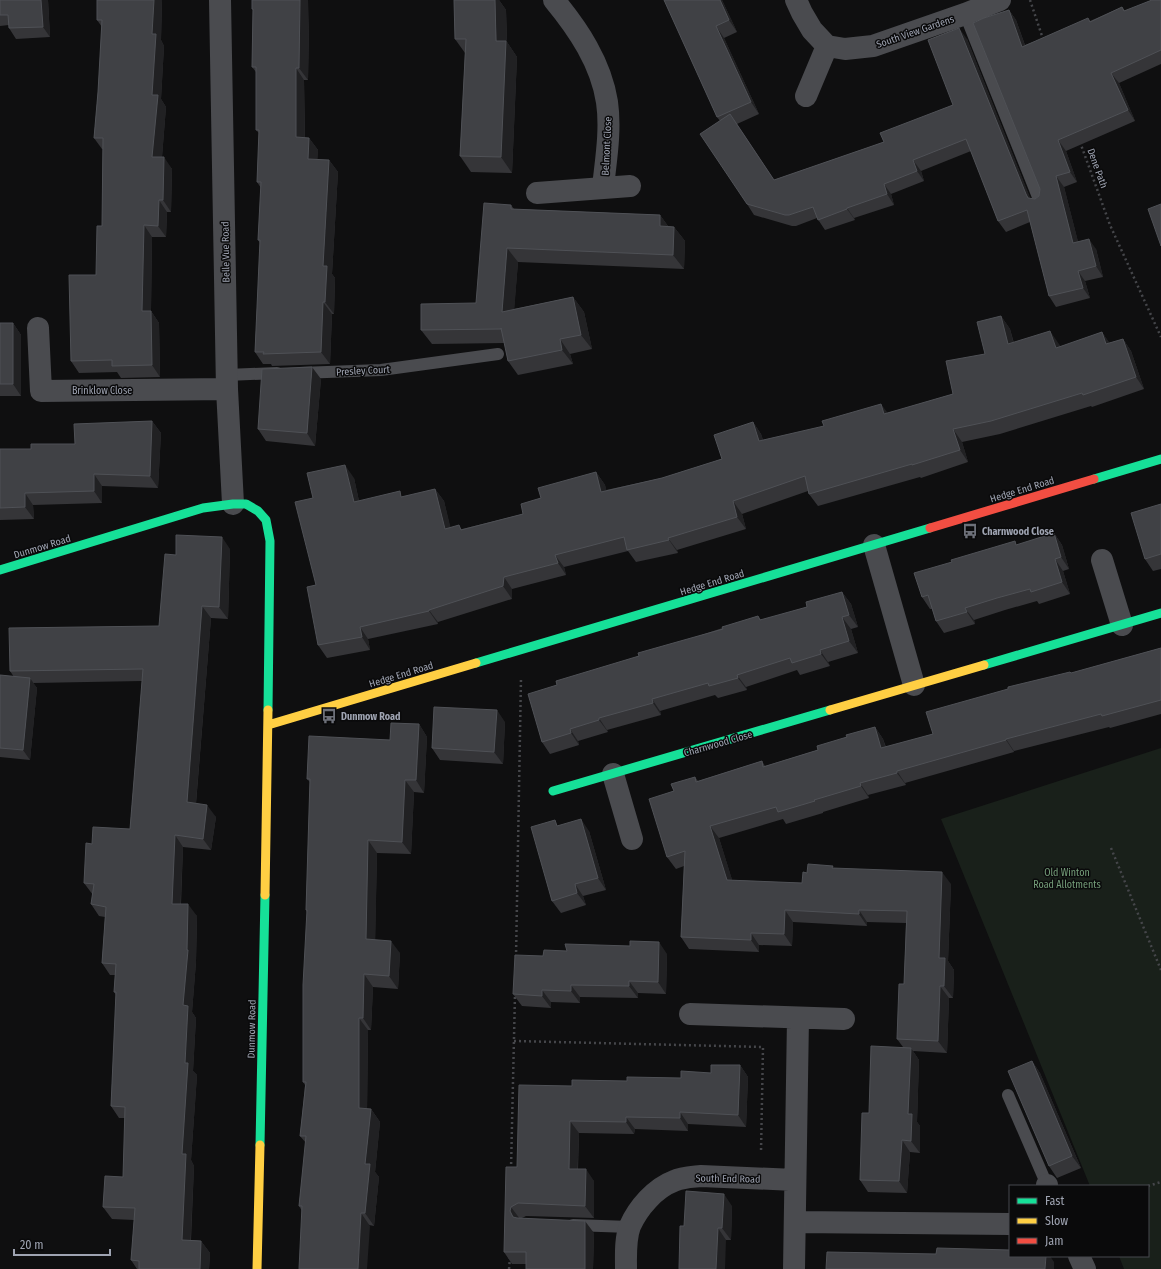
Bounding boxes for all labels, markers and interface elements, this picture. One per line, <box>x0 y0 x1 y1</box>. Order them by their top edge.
street label: South View Gardens <box>875 13 956 51</box>
street label: Belmont Close <box>599 116 615 176</box>
street label: Dene Path <box>1084 147 1110 190</box>
street label: Belle Vue Road <box>219 221 233 283</box>
street label: Presley Court <box>336 364 391 378</box>
street label: Brinklow Close <box>72 385 132 397</box>
street label: Hedge End Road <box>989 474 1056 505</box>
bus stop icon: Charnwood Close <box>961 522 979 540</box>
place label: Charnwood Close <box>982 526 1054 538</box>
street label: Dunmow Road <box>12 533 72 561</box>
street label: Hedge End Road <box>679 567 746 598</box>
street label: Hedge End Road <box>368 659 435 690</box>
bus stop icon: Dunmow Road <box>320 707 338 725</box>
place label: Dunmow Road <box>341 711 400 723</box>
street label: Charnwood Close <box>683 728 754 759</box>
park label: Old Winton Road Allotments <box>1033 867 1101 891</box>
street label: Dunmow Road <box>245 999 259 1059</box>
street label: South End Road <box>696 1172 760 1186</box>
legend <box>1009 1185 1149 1257</box>
text: Fast <box>1045 1194 1064 1208</box>
text: Slow <box>1045 1214 1068 1228</box>
scale bar <box>14 1231 110 1257</box>
text: Jam <box>1045 1234 1063 1248</box>
text: 20 m <box>20 1238 44 1252</box>

